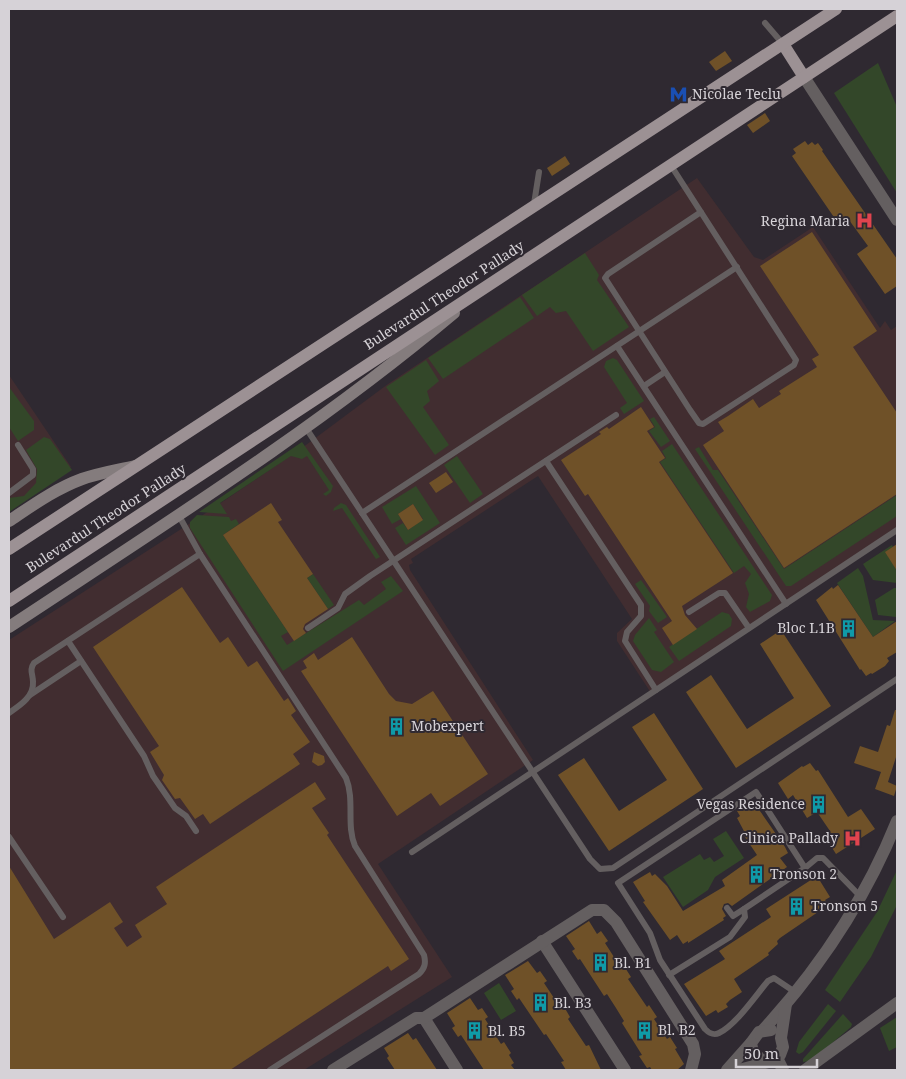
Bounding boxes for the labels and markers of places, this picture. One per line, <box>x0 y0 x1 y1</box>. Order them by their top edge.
metro station icon: Nicolae Teclu <box>668 84 688 104</box>
place label: Nicolae Teclu <box>692 84 781 103</box>
place label: Regina Maria <box>761 211 850 230</box>
hospital icon: Regina Maria <box>854 211 874 231</box>
place label: Bloc L1B <box>777 618 835 637</box>
building icon: Bloc L1B <box>839 618 859 638</box>
building icon: Mobexpert <box>387 716 407 736</box>
place label: Mobexpert <box>411 716 484 735</box>
place label: Vegas Residence <box>697 794 805 813</box>
building icon: Vegas Residence <box>809 794 829 814</box>
place label: Clinica Pallady <box>739 828 838 847</box>
hospital icon: Clinica Pallady <box>842 828 862 848</box>
building icon: Tronson 2 <box>746 864 766 884</box>
place label: Tronson 2 <box>770 864 837 883</box>
building icon: Tronson 5 <box>787 896 807 916</box>
place label: Tronson 5 <box>811 896 878 915</box>
building icon: Bl. B1 <box>590 953 610 973</box>
place label: Bl. B1 <box>614 953 652 972</box>
building icon: Bl. B3 <box>530 993 550 1013</box>
place label: Bl. B3 <box>554 993 592 1012</box>
building icon: Bl. B2 <box>634 1020 654 1040</box>
place label: Bl. B2 <box>658 1020 696 1039</box>
building icon: Bl. B5 <box>464 1021 484 1041</box>
place label: Bl. B5 <box>488 1021 526 1040</box>

